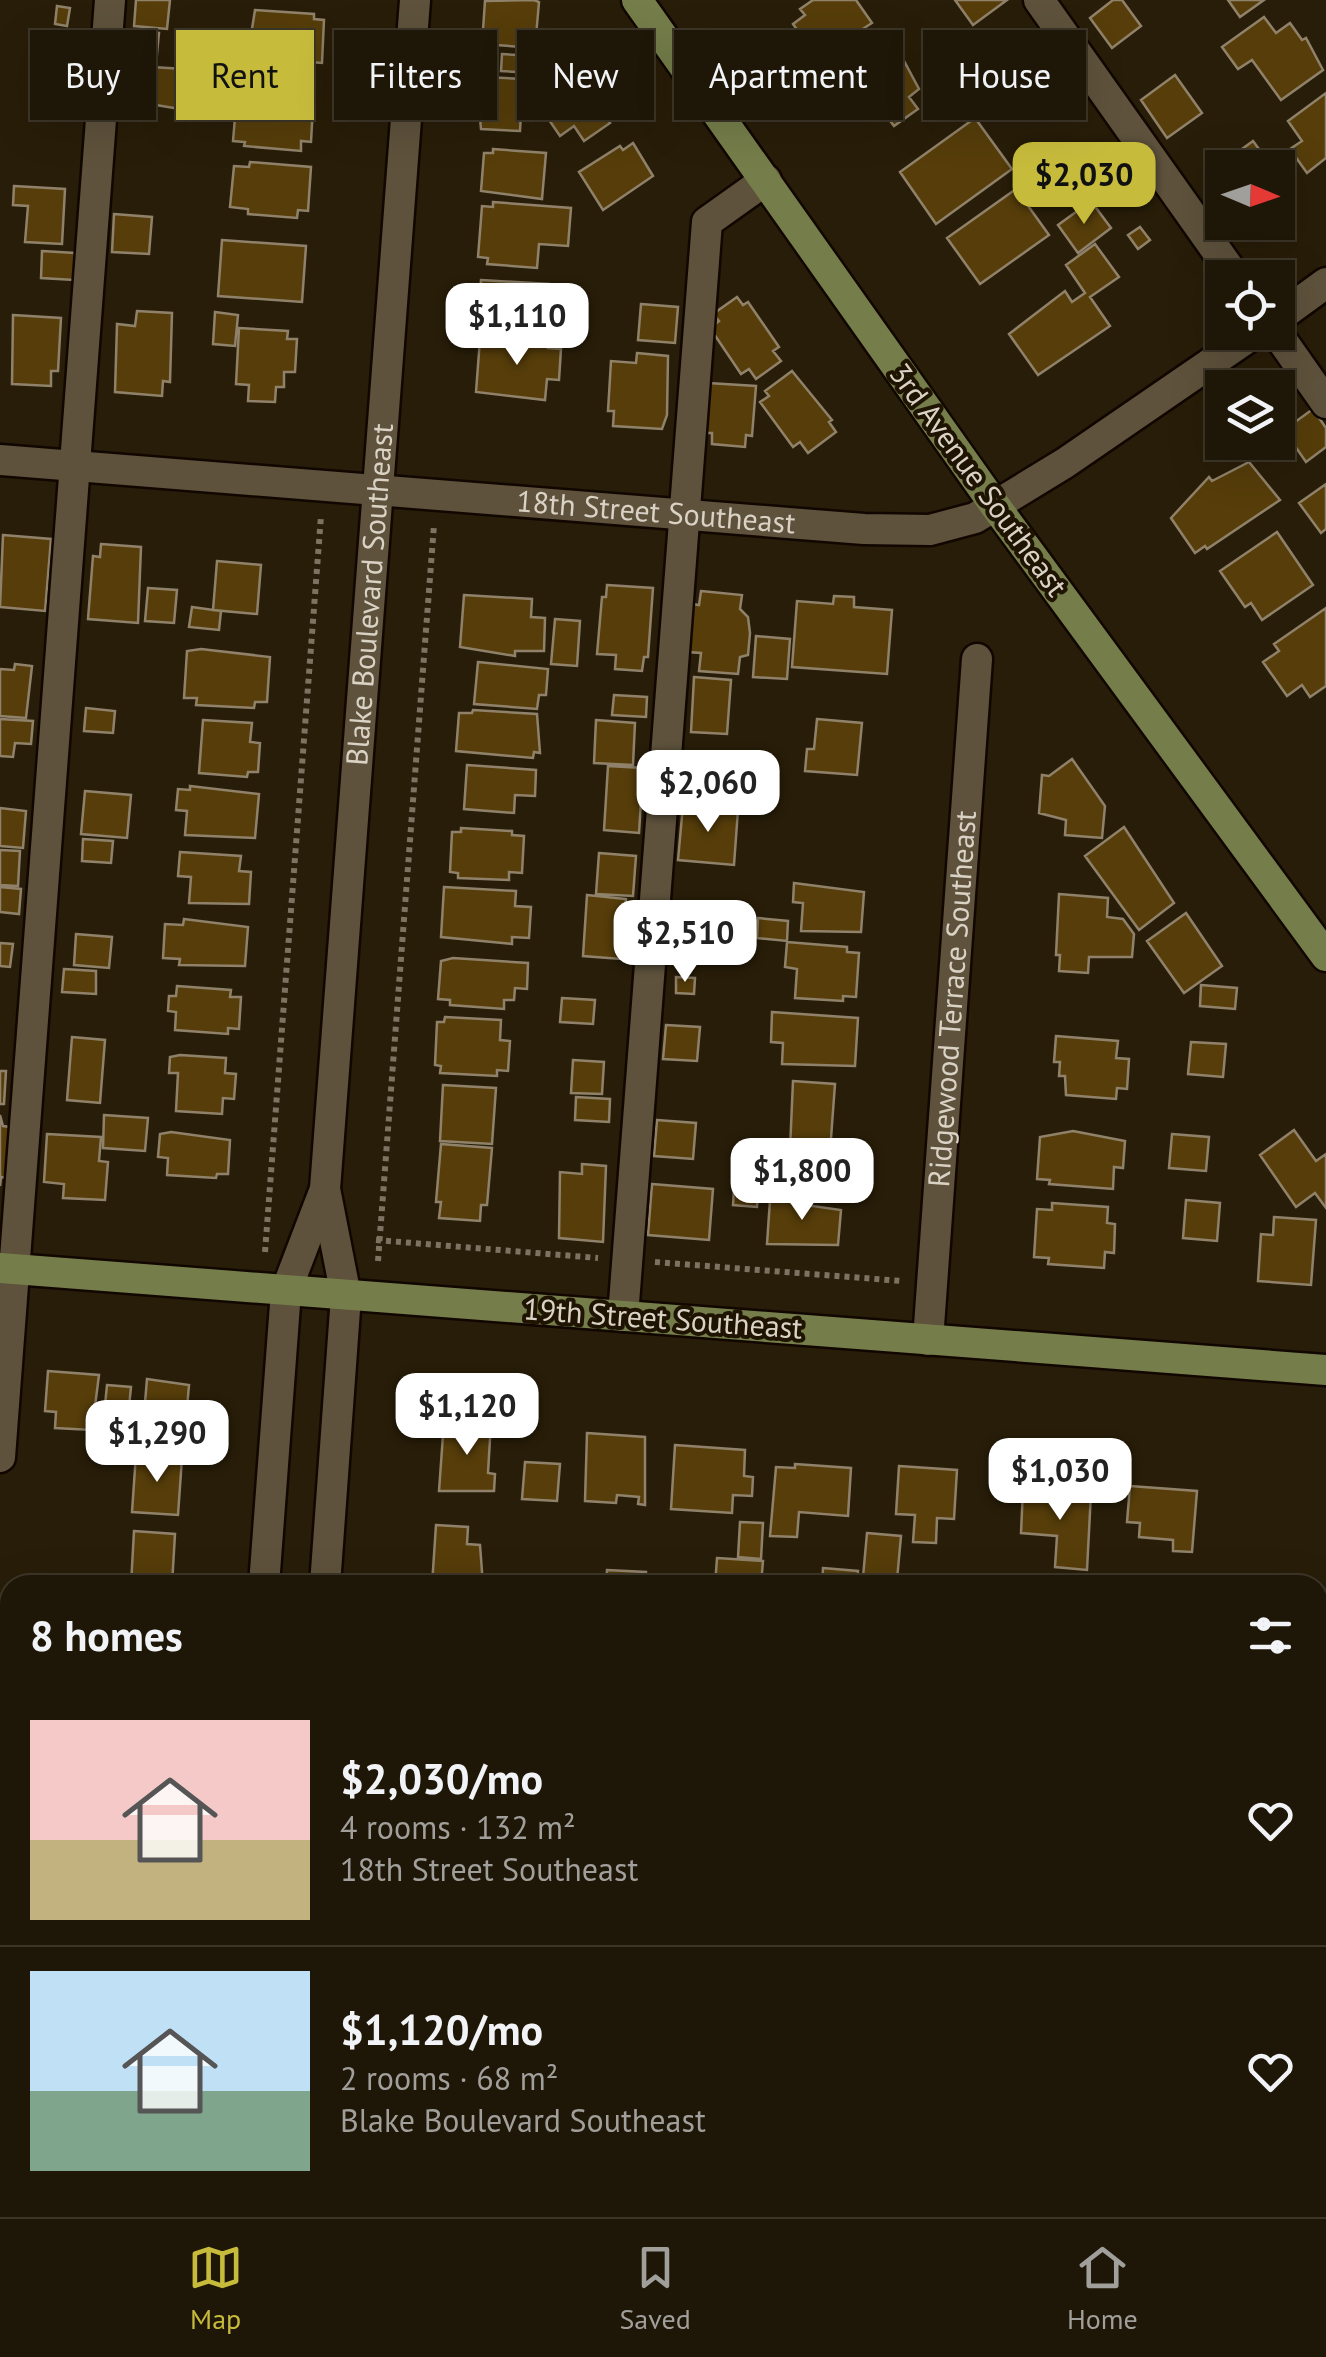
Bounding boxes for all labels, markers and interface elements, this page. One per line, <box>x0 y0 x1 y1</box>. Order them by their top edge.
chip: Buy <box>30 30 156 120</box>
chip: Rent <box>176 30 314 120</box>
chip: Filters <box>334 30 497 120</box>
chip: New <box>517 30 654 120</box>
chip: Apartment <box>674 30 903 120</box>
chip: House <box>923 30 1086 120</box>
pin: $2,030 <box>1003 142 1165 227</box>
north arrow <box>1205 150 1295 240</box>
map controls <box>1205 150 1295 460</box>
text: $2,030 <box>1035 153 1133 195</box>
button: locate <box>1205 260 1295 350</box>
pin: $1,110 <box>436 283 598 368</box>
text: $1,110 <box>468 294 566 336</box>
street label: 3rd Avenue Southeast <box>881 355 1077 603</box>
button: layers <box>1205 370 1295 460</box>
street label: Blake Boulevard Southeast <box>336 422 401 767</box>
street label: 18th Street Southeast <box>515 480 797 541</box>
pin: $2,060 <box>627 750 789 835</box>
text: $2,060 <box>659 761 757 803</box>
street label: Ridgewood Terrace Southeast <box>918 809 984 1188</box>
pin: $2,510 <box>604 900 766 985</box>
text: $2,510 <box>636 911 734 953</box>
pin: $1,800 <box>721 1138 883 1223</box>
text: $1,800 <box>753 1149 851 1191</box>
street label: 19th Street Southeast <box>522 1288 804 1347</box>
pin: $1,120 <box>386 1373 548 1458</box>
text: $1,120 <box>418 1384 516 1426</box>
pin: $1,290 <box>76 1400 238 1485</box>
text: $1,290 <box>108 1411 206 1453</box>
pin: $1,030 <box>979 1438 1141 1523</box>
text: $1,030 <box>1011 1449 1109 1491</box>
text: 8 homes <box>30 1608 183 1663</box>
icon: filters <box>1243 1608 1298 1663</box>
text: $2,030/mo <box>340 1751 543 1806</box>
icon: home <box>110 1760 230 1880</box>
icon: heart <box>1243 1793 1298 1848</box>
text: 4 rooms · 132 m² <box>340 1806 576 1848</box>
text: 18th Street Southeast <box>340 1848 638 1890</box>
text: $1,120/mo <box>340 2002 543 2057</box>
icon: home <box>110 2011 230 2131</box>
icon: heart <box>1243 2044 1298 2099</box>
text: 2 rooms · 68 m² <box>340 2057 558 2099</box>
text: Blake Boulevard Southeast <box>340 2099 706 2141</box>
tab: Map <box>188 2240 243 2337</box>
tab: Saved <box>619 2240 691 2337</box>
tab: Home <box>1067 2240 1138 2337</box>

